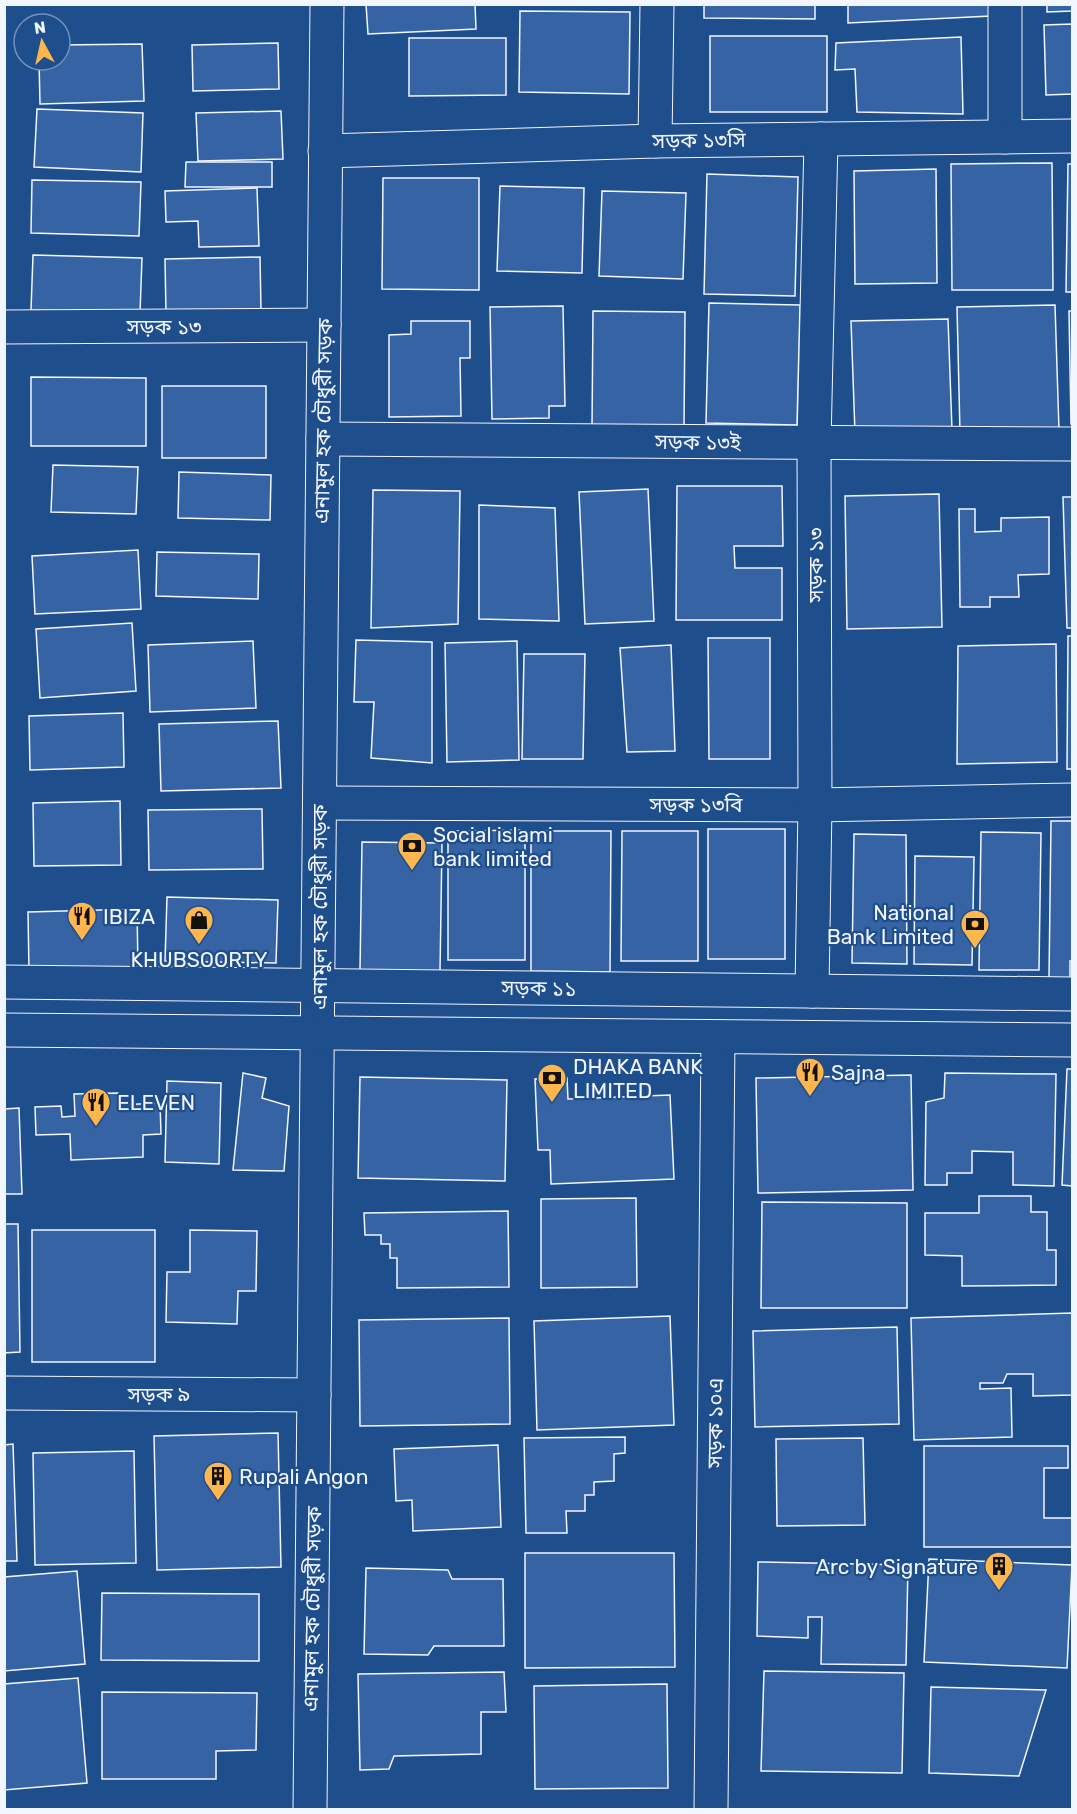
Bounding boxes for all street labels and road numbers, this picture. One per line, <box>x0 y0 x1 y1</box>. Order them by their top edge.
street label: সড়ক ১৩সি <box>651 127 747 153</box>
street label: সড়ক ১৩ <box>126 314 202 339</box>
street label: এনামুল হক চৌধুরী সড়ক <box>309 317 337 524</box>
street label: সড়ক ১৩ই <box>654 429 742 455</box>
street label: সড়ক ১৩ <box>803 528 828 604</box>
street label: সড়ক ১৩বি <box>648 792 743 817</box>
street label: এনামুল হক চৌধুরী সড়ক <box>307 803 332 1010</box>
street label: সড়ক ১১ <box>500 975 577 1001</box>
street label: সড়ক ১০এ <box>702 1378 728 1469</box>
street label: সড়ক ৯ <box>127 1382 190 1407</box>
street label: এনামুল হক চৌধুরী সড়ক <box>298 1505 326 1712</box>

